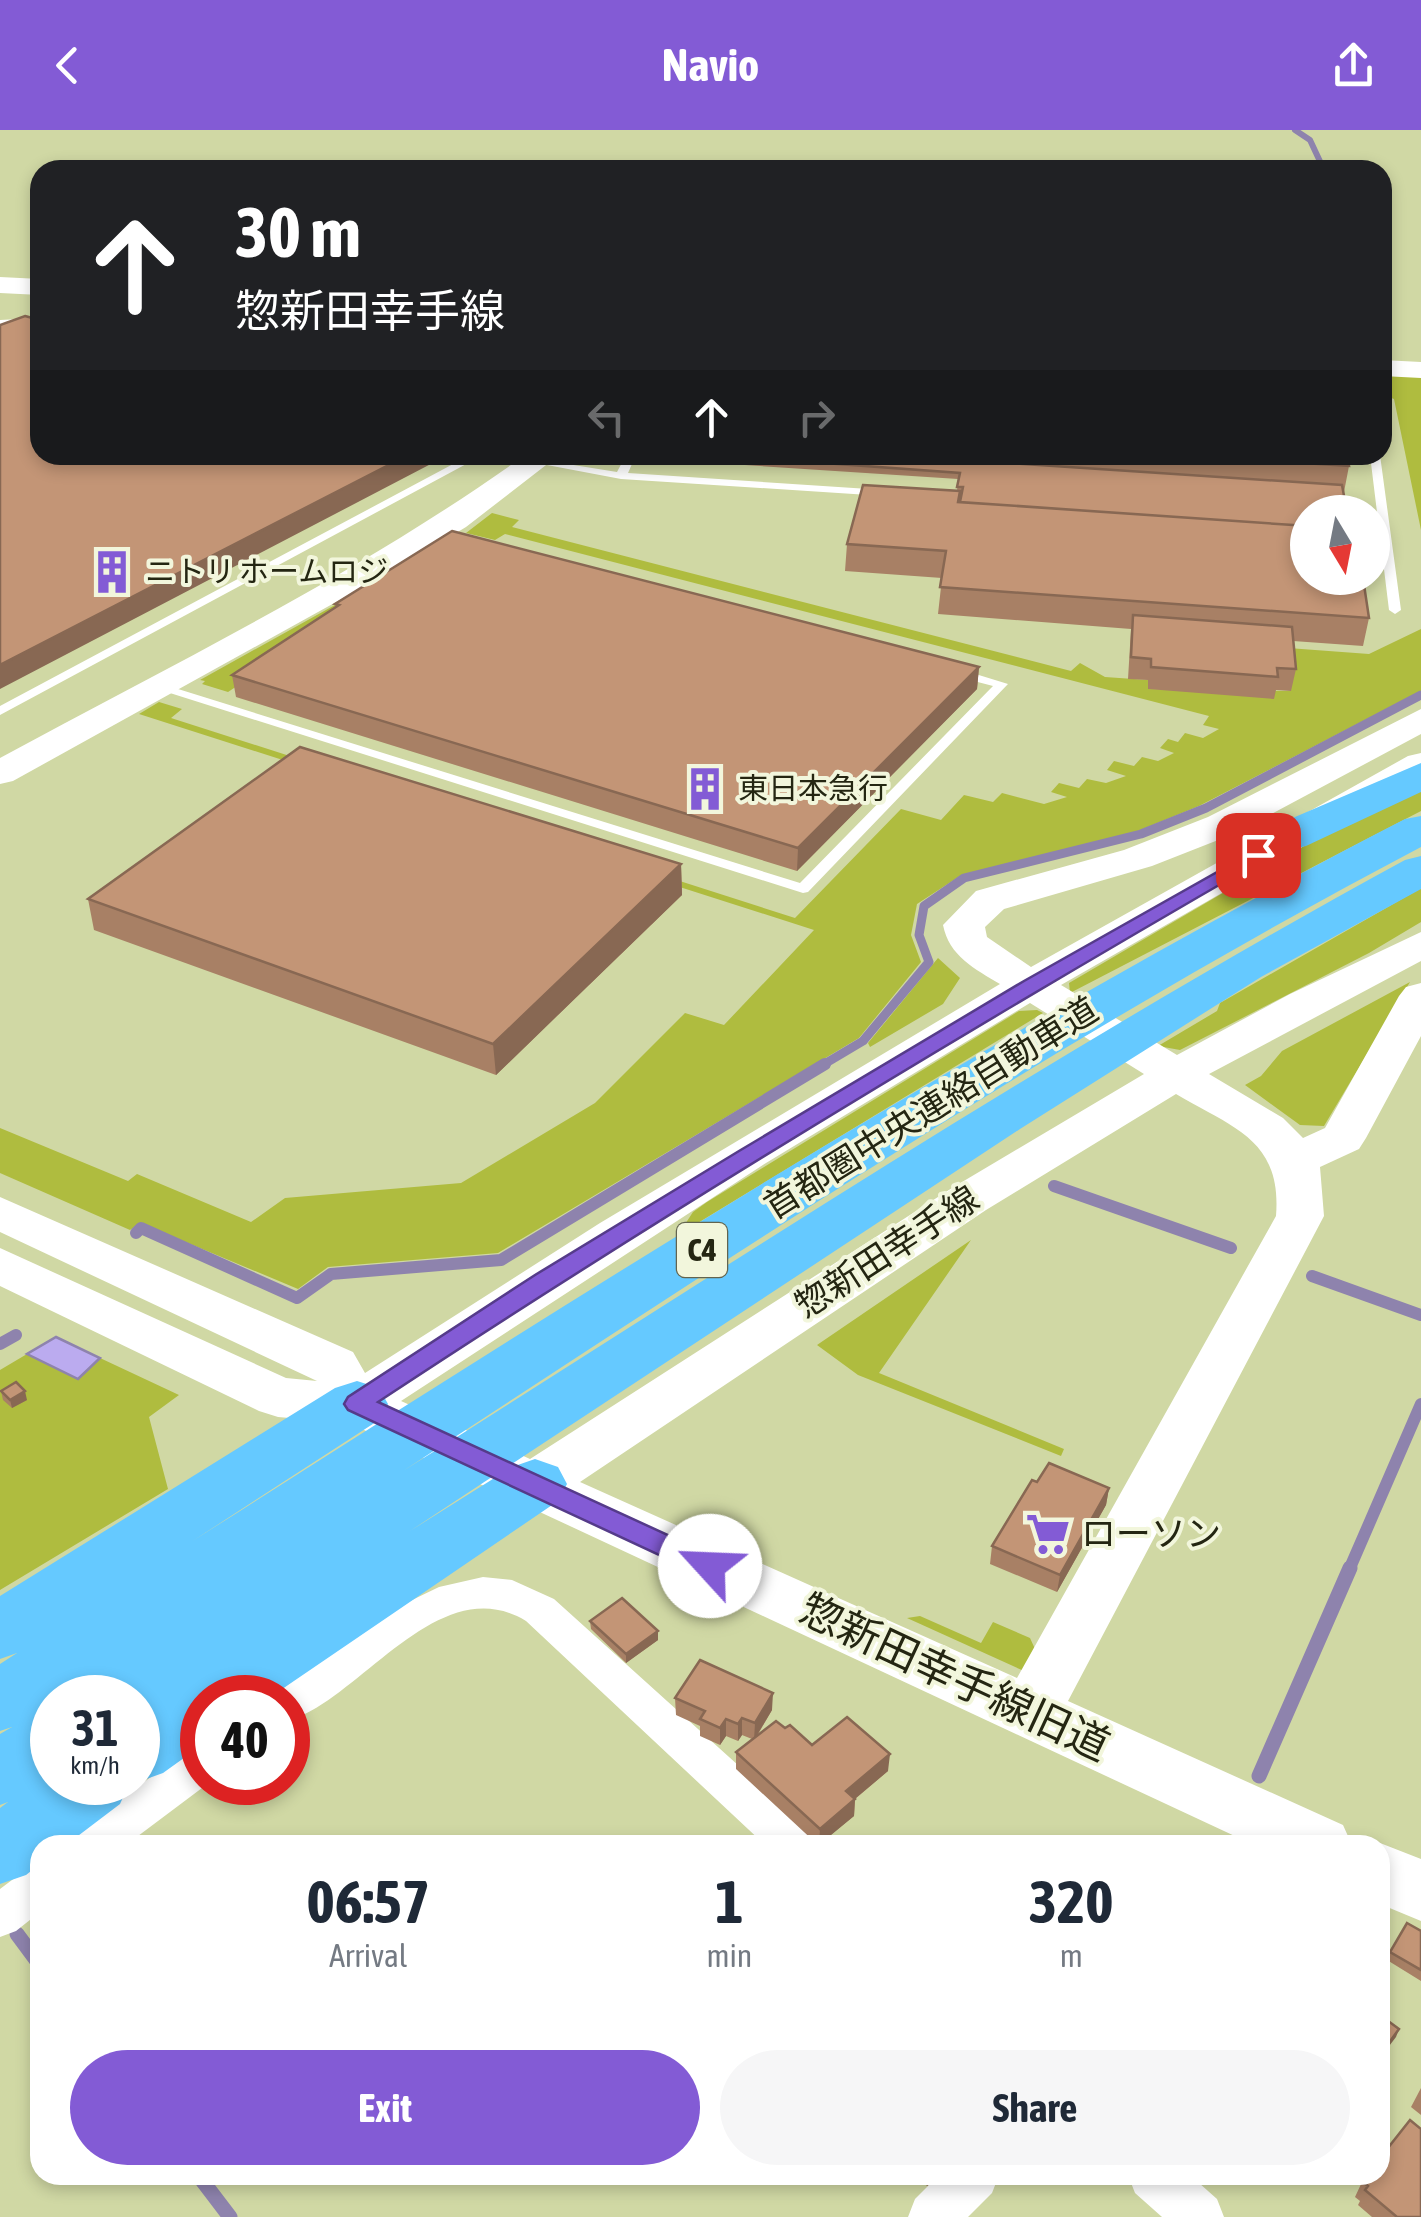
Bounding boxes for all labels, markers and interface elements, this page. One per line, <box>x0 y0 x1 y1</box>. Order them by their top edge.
icon: back <box>40 38 95 93</box>
icon: share <box>1326 38 1381 93</box>
text: Navio <box>662 39 759 91</box>
text: 30 m <box>235 192 361 272</box>
icon: ahead <box>70 200 200 330</box>
text: 惣新田幸手線 <box>235 285 505 337</box>
icon: left <box>579 390 634 445</box>
icon: ahead <box>684 390 739 445</box>
icon: right <box>789 390 844 445</box>
north arrow <box>1290 495 1390 595</box>
map controls <box>1290 495 1390 595</box>
building icon: ニトリ ホームロジ <box>88 548 136 596</box>
place label: ニトリ ホームロジ <box>145 554 388 588</box>
building icon: 東日本急行 <box>681 765 729 813</box>
place label: 東日本急行 <box>738 771 888 805</box>
pin <box>1216 813 1301 898</box>
icon: arrive <box>1231 828 1286 883</box>
street label: 首都圏中央連絡自動車道 <box>757 988 1104 1226</box>
street label: 惣新田幸手線 <box>787 1177 985 1325</box>
road number: C4 <box>677 1223 727 1277</box>
supermarket icon: ローソン <box>1024 1510 1072 1558</box>
place label: ローソン <box>1081 1513 1221 1553</box>
position arrow <box>658 1514 762 1618</box>
street label: 惣新田幸手線旧道 <box>793 1584 1117 1770</box>
speed limit sign: 40 <box>180 1675 310 1805</box>
text: 31 <box>71 1699 118 1757</box>
text: km/h <box>70 1751 120 1779</box>
text: 06:57 <box>306 1867 430 1936</box>
text: 1 <box>715 1867 744 1936</box>
text: 320 <box>1029 1867 1113 1936</box>
text: Arrival <box>329 1937 407 1974</box>
text: min <box>706 1937 752 1974</box>
text: m <box>1060 1937 1083 1974</box>
button: Exit <box>70 2050 700 2165</box>
button: Share <box>720 2050 1350 2165</box>

